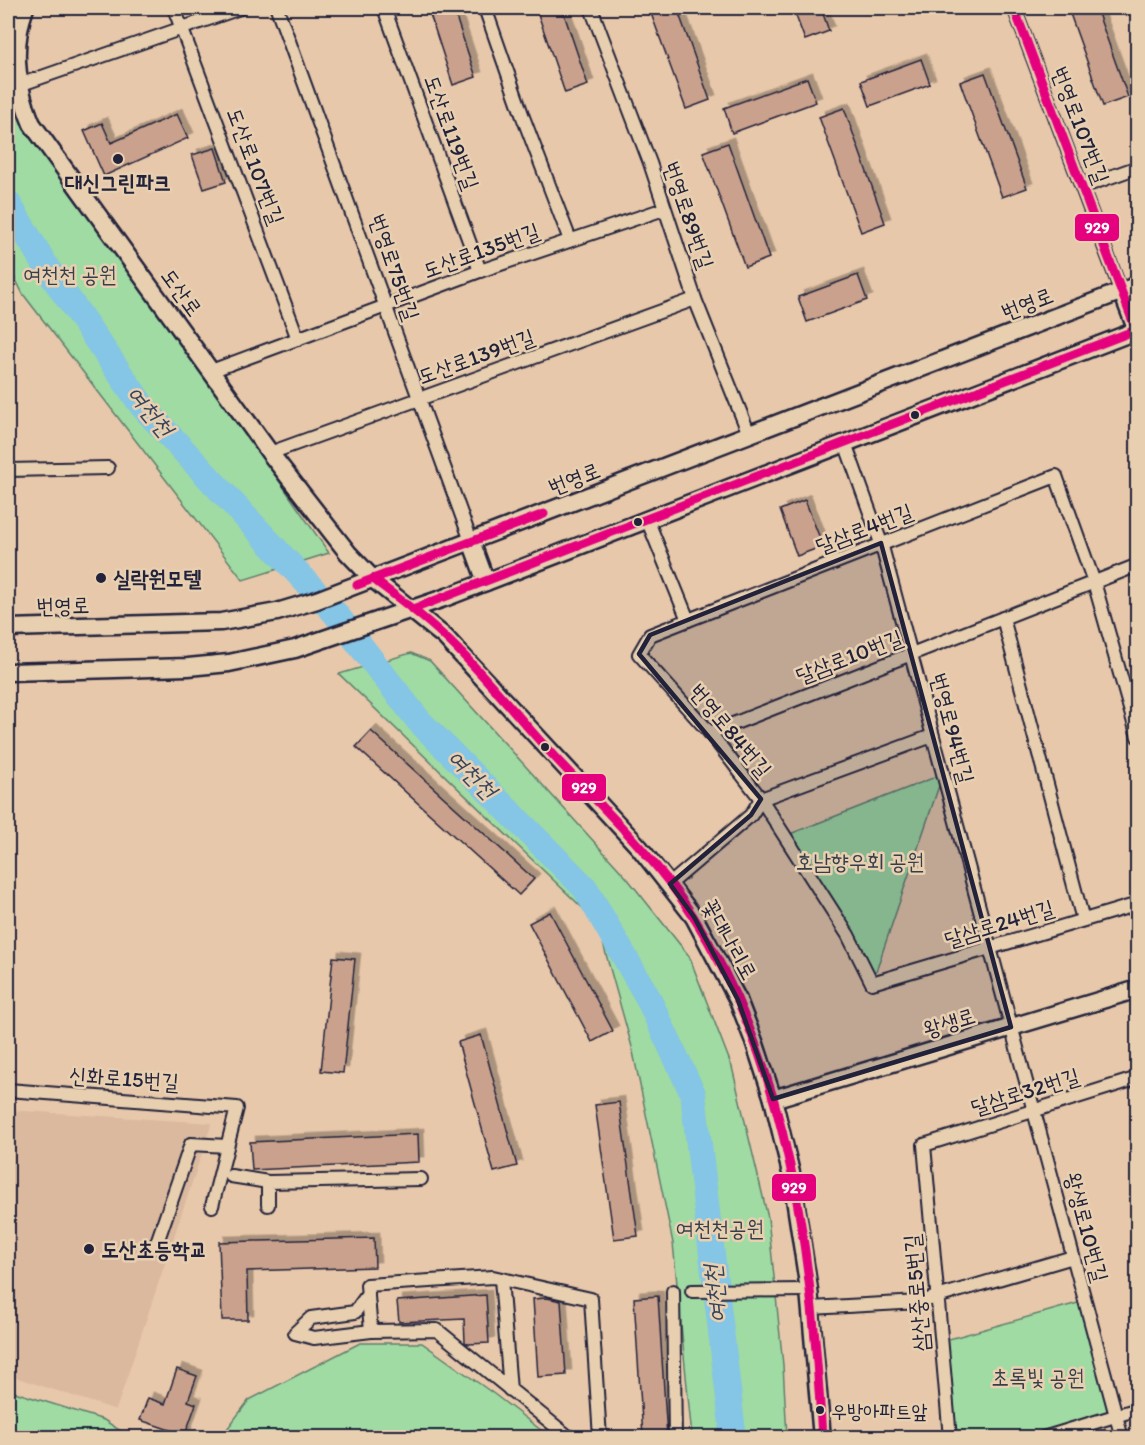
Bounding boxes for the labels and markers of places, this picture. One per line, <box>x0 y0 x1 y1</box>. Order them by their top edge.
marker: 대신그린파크 <box>111 152 125 166</box>
place label: 대신그린파크 <box>65 169 171 196</box>
unlabelled marker <box>909 409 921 421</box>
unlabelled marker <box>632 516 644 528</box>
place label: 실락원모텔 <box>113 565 202 592</box>
marker: 실락원모텔 <box>94 571 108 585</box>
unlabelled marker <box>539 741 551 753</box>
place label: 도산초등학교 <box>101 1236 207 1263</box>
marker: 도산초등학교 <box>82 1242 96 1256</box>
place label: 우방아파트앞 <box>831 1399 928 1423</box>
marker: 우방아파트앞 <box>814 1404 826 1416</box>

